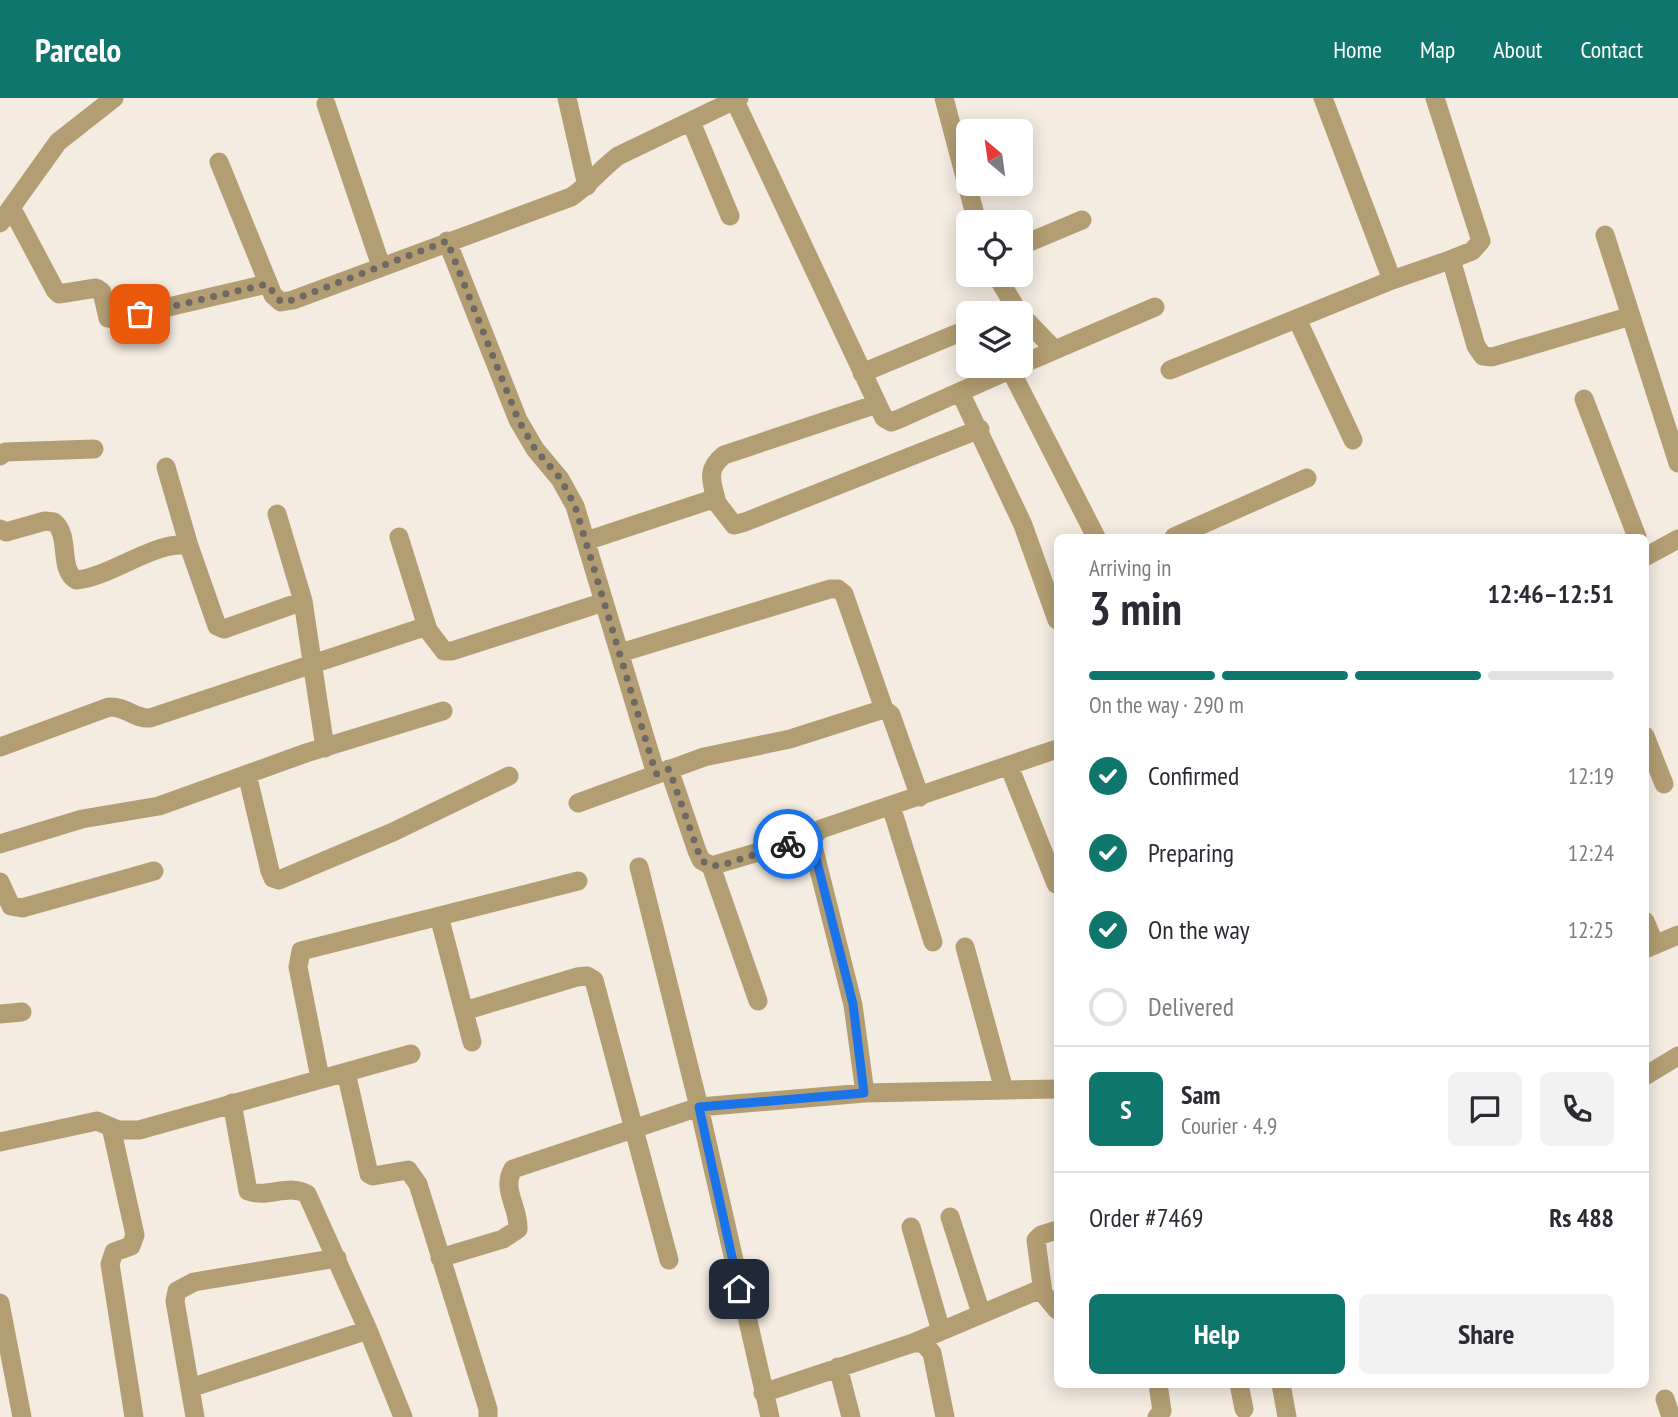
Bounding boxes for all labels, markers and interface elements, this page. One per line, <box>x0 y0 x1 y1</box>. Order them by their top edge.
text: Parcelo <box>35 28 121 71</box>
text: Home <box>1333 34 1382 65</box>
text: Map <box>1420 34 1455 65</box>
text: About <box>1493 34 1542 65</box>
text: Contact <box>1580 34 1643 65</box>
north arrow <box>956 119 1032 196</box>
map controls <box>956 119 1033 378</box>
button: locate <box>956 210 1033 287</box>
pin <box>110 284 170 344</box>
icon: bag <box>121 295 159 333</box>
button: layers <box>956 301 1033 378</box>
text: Arriving in <box>1089 553 1171 582</box>
text: 12:46–12:51 <box>1487 577 1614 610</box>
text: 3 min <box>1089 578 1182 638</box>
text: On the way · 290 m <box>1089 690 1244 719</box>
icon: check <box>1089 757 1127 795</box>
text: Confirmed <box>1148 759 1239 792</box>
text: 12:19 <box>1568 761 1614 790</box>
courier <box>753 809 823 879</box>
icon: bike <box>769 825 807 863</box>
icon: check <box>1089 834 1127 872</box>
text: Preparing <box>1148 836 1234 869</box>
text: 12:24 <box>1568 838 1614 867</box>
icon: check <box>1089 911 1127 949</box>
text: On the way <box>1148 913 1250 946</box>
text: 12:25 <box>1568 915 1614 944</box>
text: Delivered <box>1148 990 1234 1023</box>
button: chat <box>1448 1072 1522 1146</box>
button: phone <box>1540 1072 1614 1146</box>
text: Sam <box>1181 1078 1220 1111</box>
text: S <box>1120 1093 1132 1126</box>
text: Courier · 4.9 <box>1181 1111 1277 1140</box>
text: Order #7469 <box>1089 1201 1204 1234</box>
text: Rs 488 <box>1549 1201 1614 1234</box>
pin <box>709 1259 769 1319</box>
icon: home <box>720 1270 758 1308</box>
button: Help <box>1089 1294 1345 1374</box>
button: Share <box>1359 1294 1614 1374</box>

